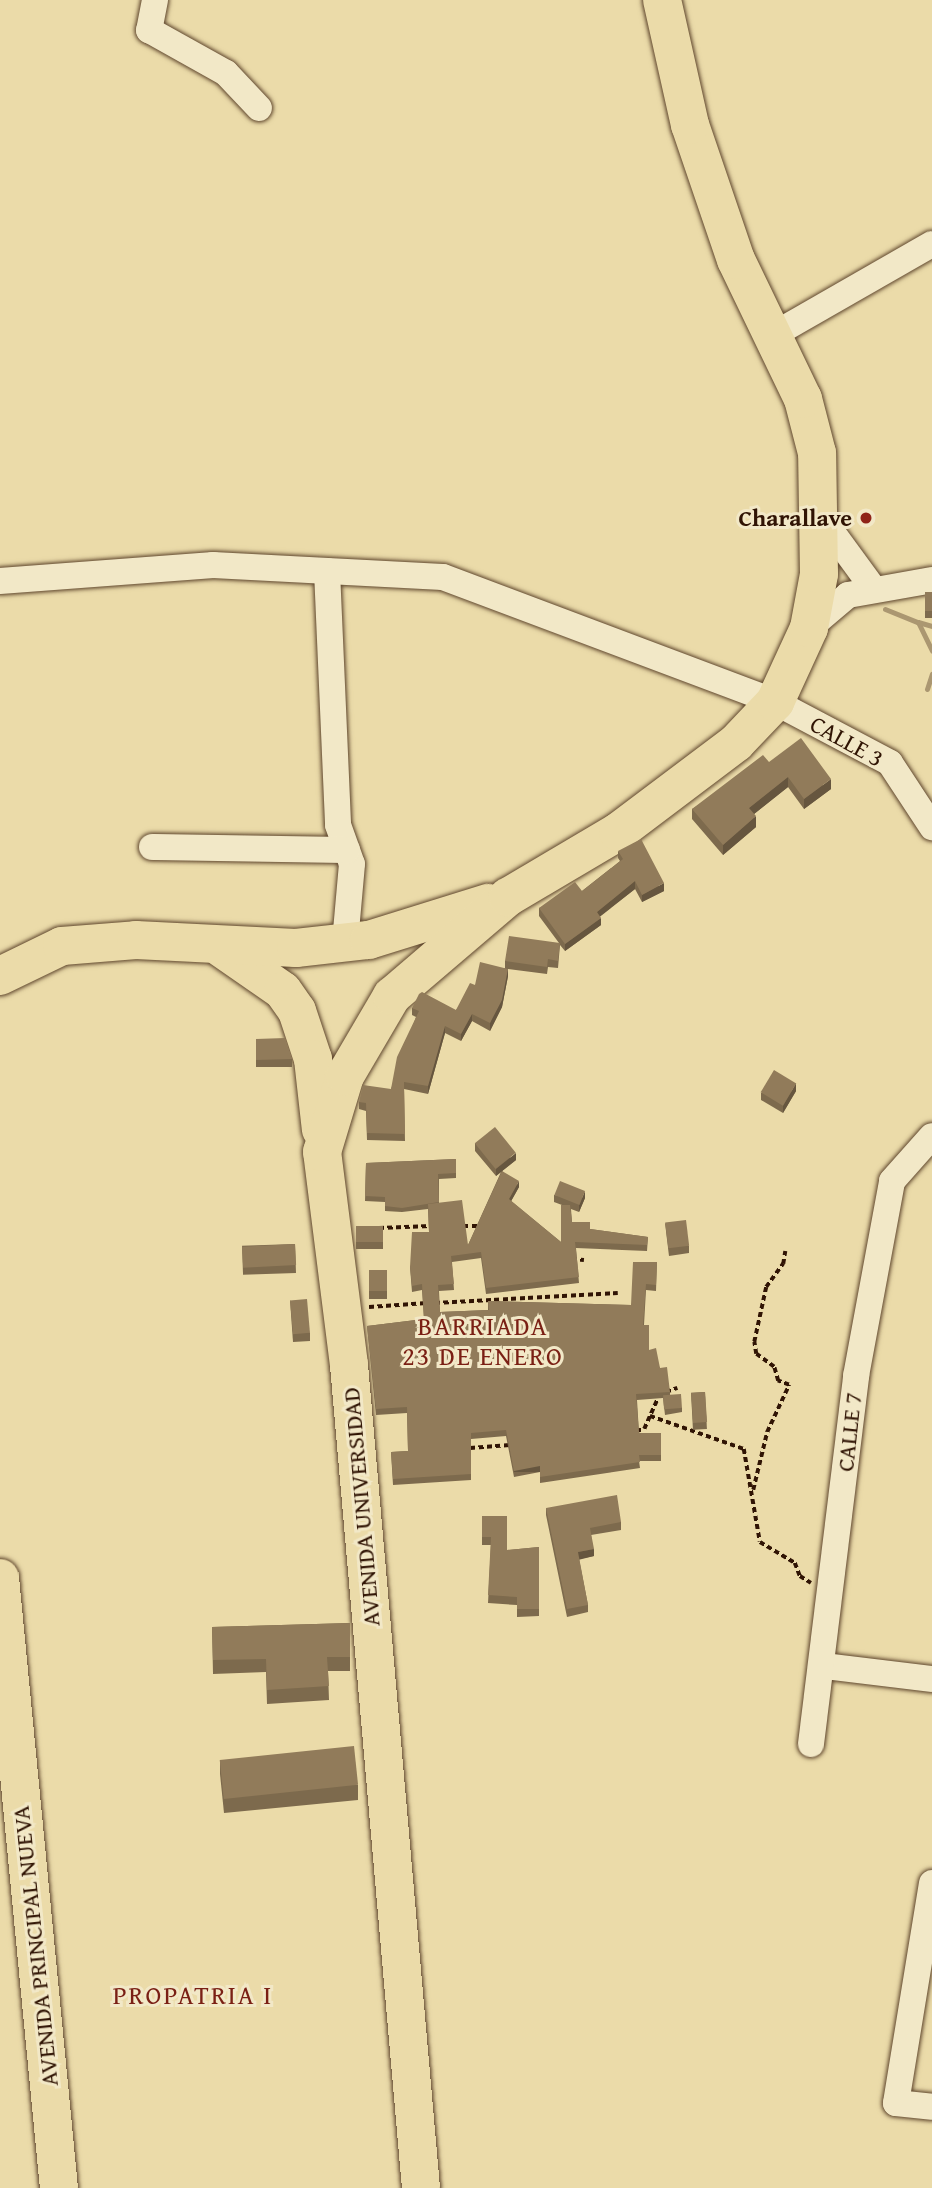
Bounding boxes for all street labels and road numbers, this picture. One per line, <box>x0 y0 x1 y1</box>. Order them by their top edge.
street label: CALLE 3 <box>805 709 889 773</box>
street label: AVENIDA UNIVERSIDAD <box>336 1386 386 1628</box>
street label: CALLE 7 <box>831 1391 867 1473</box>
street label: AVENIDA PRINCIPAL NUEVA <box>6 1804 64 2088</box>

